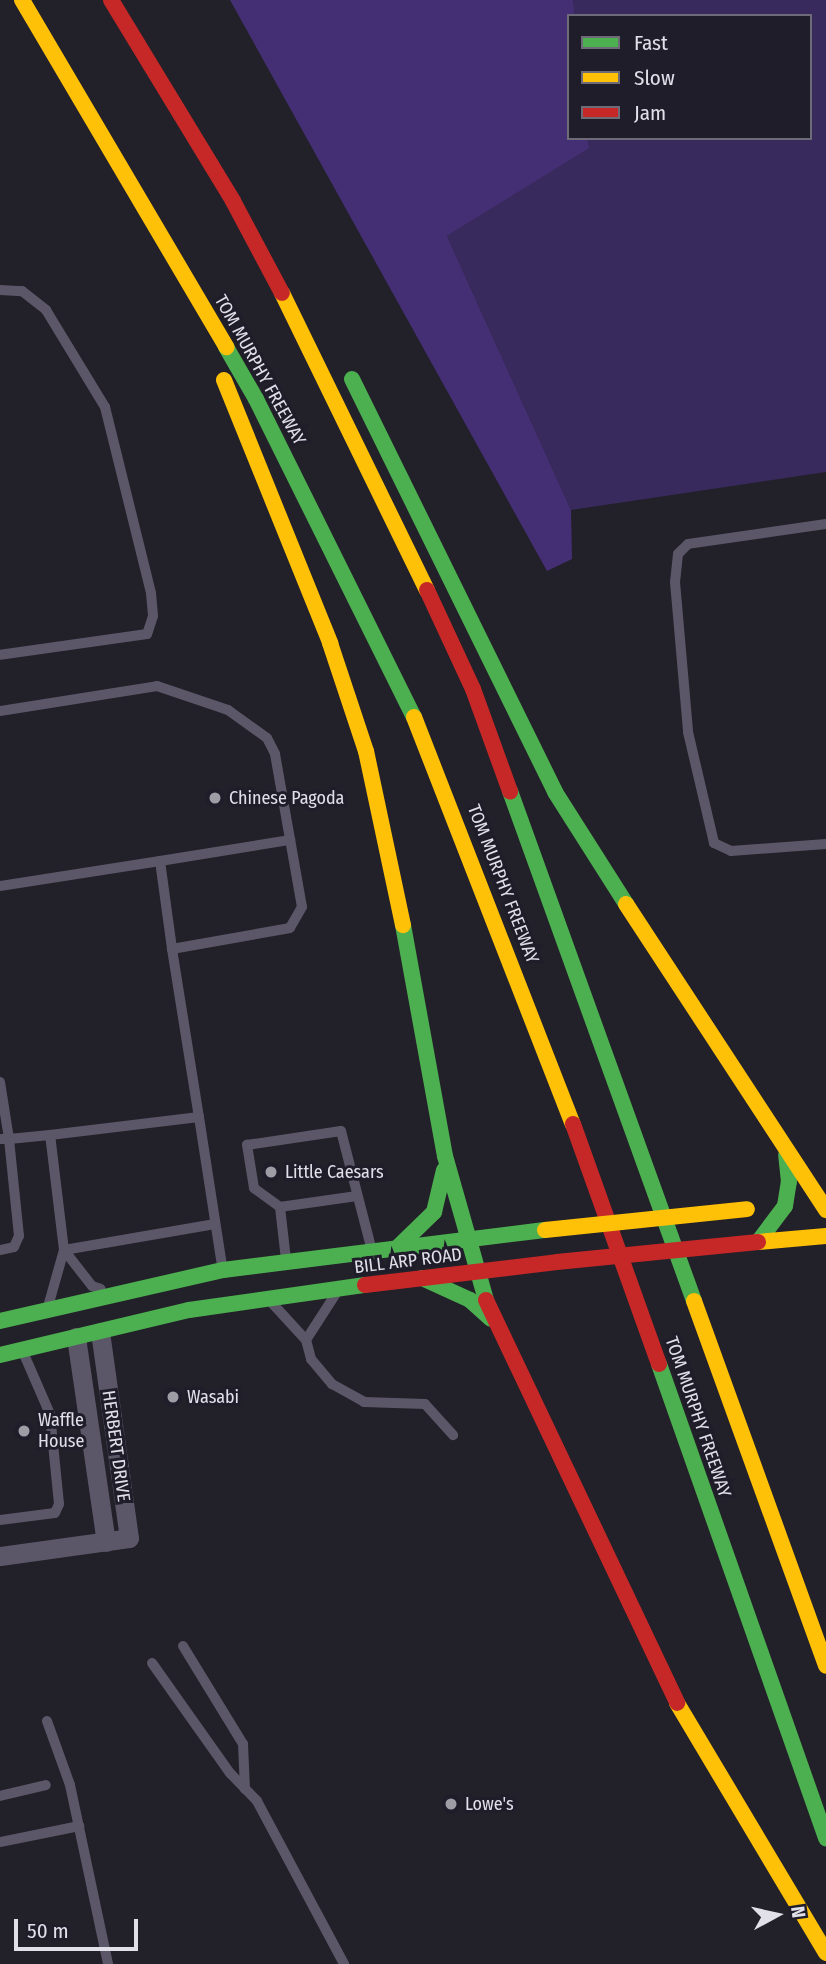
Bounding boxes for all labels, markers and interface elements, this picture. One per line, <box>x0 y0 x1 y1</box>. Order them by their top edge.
legend <box>567 14 812 140</box>
text: Fast <box>634 30 668 56</box>
text: Slow <box>634 65 675 91</box>
text: Jam <box>634 100 666 126</box>
street label: TOM MURPHY FREEWAY <box>210 291 310 449</box>
place label: Chinese Pagoda <box>229 787 344 809</box>
marker: Chinese Pagoda <box>207 790 223 806</box>
street label: TOM MURPHY FREEWAY <box>463 802 543 966</box>
place label: Little Caesars <box>285 1161 384 1183</box>
marker: Little Caesars <box>263 1164 279 1180</box>
street label: BILL ARP ROAD <box>353 1244 463 1278</box>
street label: TOM MURPHY FREEWAY <box>660 1334 736 1500</box>
place label: Wasabi <box>187 1386 239 1408</box>
street label: HERBERT DRIVE <box>98 1389 134 1503</box>
marker: Wasabi <box>165 1389 181 1405</box>
place label: Waffle House <box>38 1410 84 1452</box>
marker: Waffle House <box>16 1423 32 1439</box>
place label: Lowe's <box>465 1793 514 1815</box>
marker: Lowe's <box>443 1796 459 1812</box>
north arrow <box>742 1880 812 1950</box>
scale bar <box>18 1904 142 1948</box>
text: N <box>786 1905 810 1919</box>
text: 50 m <box>27 1918 69 1944</box>

